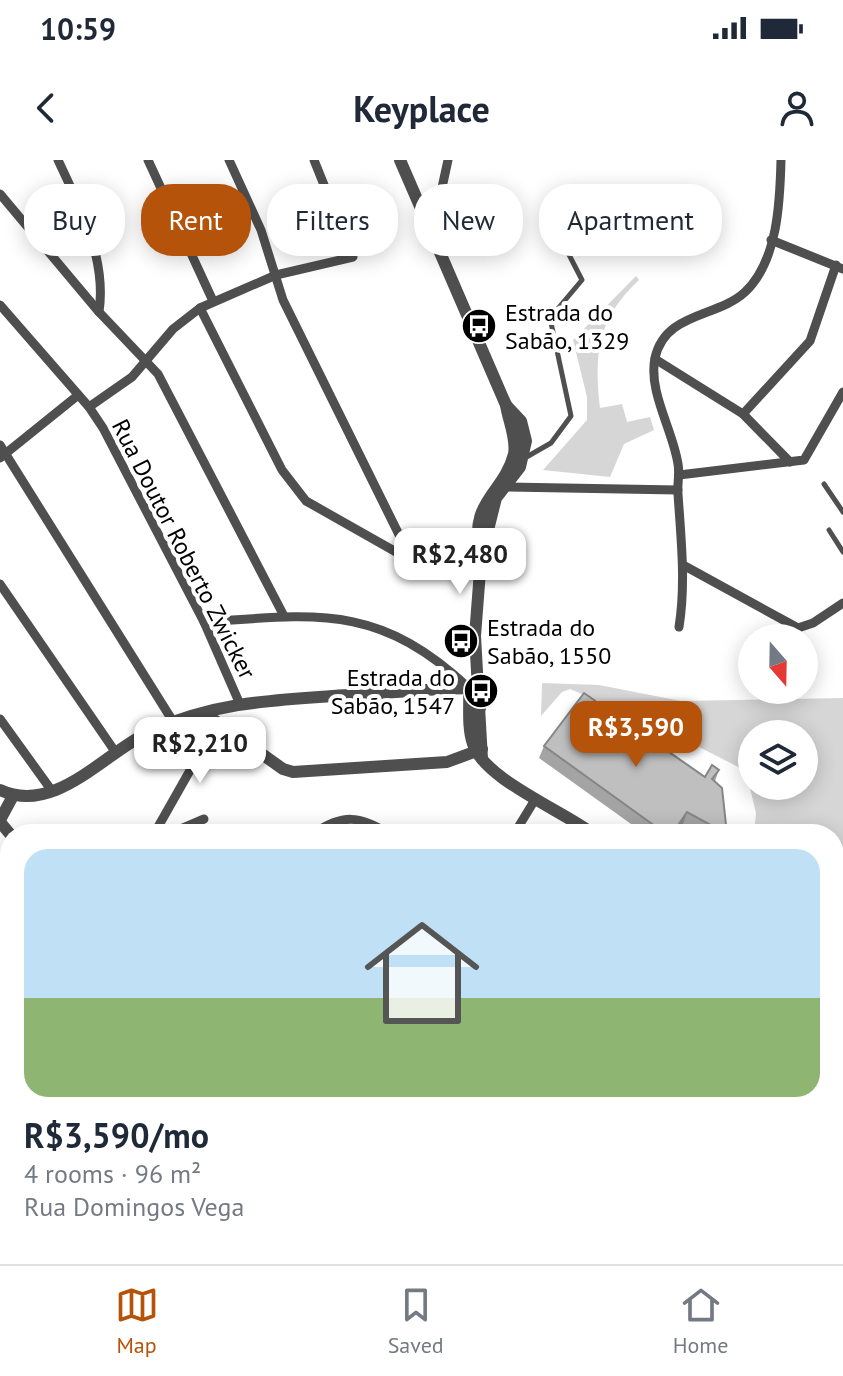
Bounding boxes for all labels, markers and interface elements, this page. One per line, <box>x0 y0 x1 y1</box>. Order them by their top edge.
text: 10:59 <box>40 9 116 48</box>
text: Keyplace <box>353 85 490 132</box>
icon: back <box>24 86 68 130</box>
icon: person <box>775 86 819 130</box>
chip: Buy <box>24 184 125 256</box>
chip: Rent <box>141 184 251 256</box>
chip: Filters <box>267 184 398 256</box>
chip: New <box>414 184 523 256</box>
chip: Apartment <box>539 184 722 256</box>
place label: Estrada do Sabão, 1329 <box>505 297 629 356</box>
bus stop icon: Estrada do Sabão, 1329 <box>460 307 498 345</box>
street label: Rua Doutor Roberto Zwicker <box>105 414 263 684</box>
pin: R$2,480 <box>386 528 534 596</box>
text: R$2,480 <box>412 537 508 570</box>
place label: Estrada do Sabão, 1550 <box>487 612 611 671</box>
bus stop icon: Estrada do Sabão, 1550 <box>442 622 480 660</box>
north arrow <box>738 624 818 704</box>
map controls <box>738 624 818 800</box>
place label: Estrada do Sabão, 1547 <box>331 662 455 721</box>
bus stop icon: Estrada do Sabão, 1547 <box>462 672 500 710</box>
pin: R$3,590 <box>562 701 710 769</box>
text: R$3,590 <box>588 710 684 743</box>
pin: R$2,210 <box>126 717 274 785</box>
button: layers <box>738 720 818 800</box>
text: R$2,210 <box>152 726 248 759</box>
icon: home <box>350 901 494 1045</box>
text: R$3,590/mo <box>24 1113 209 1157</box>
text: 4 rooms · 96 m² <box>24 1157 201 1190</box>
text: Rua Domingos Vega <box>24 1190 244 1223</box>
tab: Map <box>115 1283 159 1359</box>
tab: Saved <box>388 1283 444 1359</box>
tab: Home <box>673 1283 728 1359</box>

